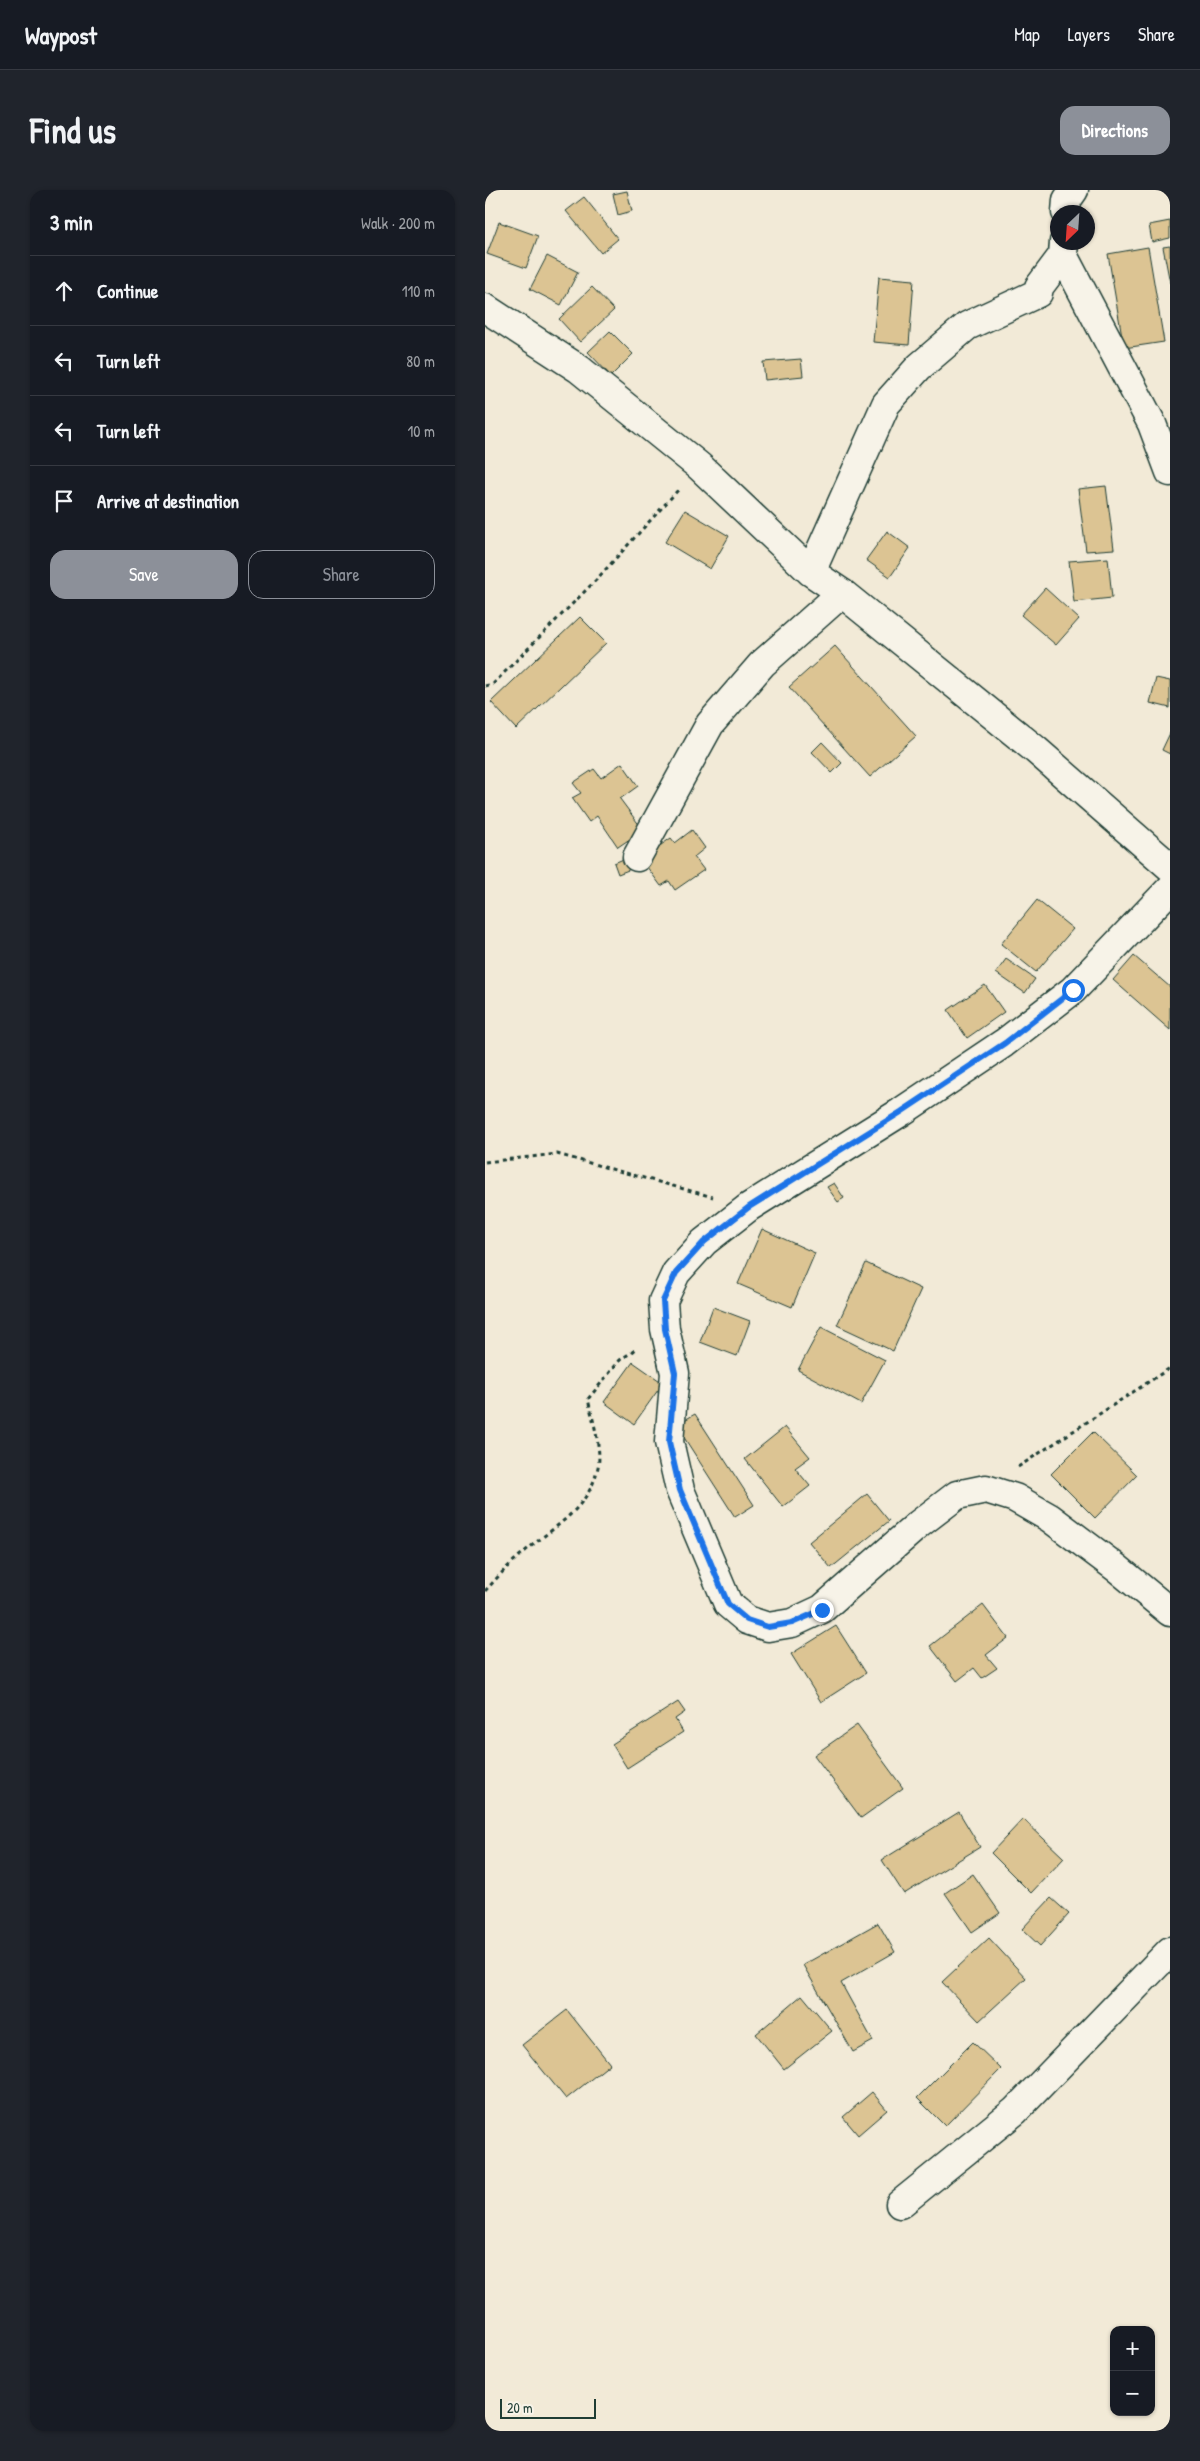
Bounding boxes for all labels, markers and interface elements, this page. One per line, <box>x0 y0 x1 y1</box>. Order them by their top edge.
text: Waypost <box>25 19 97 51</box>
text: Map <box>1014 22 1040 47</box>
text: Layers <box>1068 22 1110 47</box>
text: Share <box>1138 22 1175 47</box>
button: Directions <box>1060 106 1170 155</box>
text: Find us <box>30 107 116 154</box>
north arrow <box>1050 205 1095 250</box>
text: 3 min <box>50 208 93 237</box>
text: Walk · 200 m <box>361 212 435 234</box>
icon: ahead <box>50 277 78 305</box>
text: Continue <box>97 278 158 304</box>
text: 110 m <box>402 280 435 302</box>
icon: left <box>50 347 78 375</box>
text: Turn left <box>97 348 160 374</box>
text: 80 m <box>406 350 435 372</box>
icon: left <box>50 417 78 445</box>
text: Turn left <box>97 418 160 444</box>
text: 10 m <box>407 420 435 442</box>
icon: arrive <box>50 487 78 515</box>
text: Arrive at destination <box>97 488 239 514</box>
button: Save <box>50 550 238 599</box>
button: Share <box>248 550 435 599</box>
route start <box>1062 979 1085 1002</box>
route end <box>811 1599 834 1622</box>
map controls <box>1110 2326 1155 2416</box>
button: + <box>1110 2326 1155 2371</box>
button: − <box>1110 2371 1155 2416</box>
scale bar <box>500 2396 596 2419</box>
text: 20 m <box>507 2398 533 2417</box>

